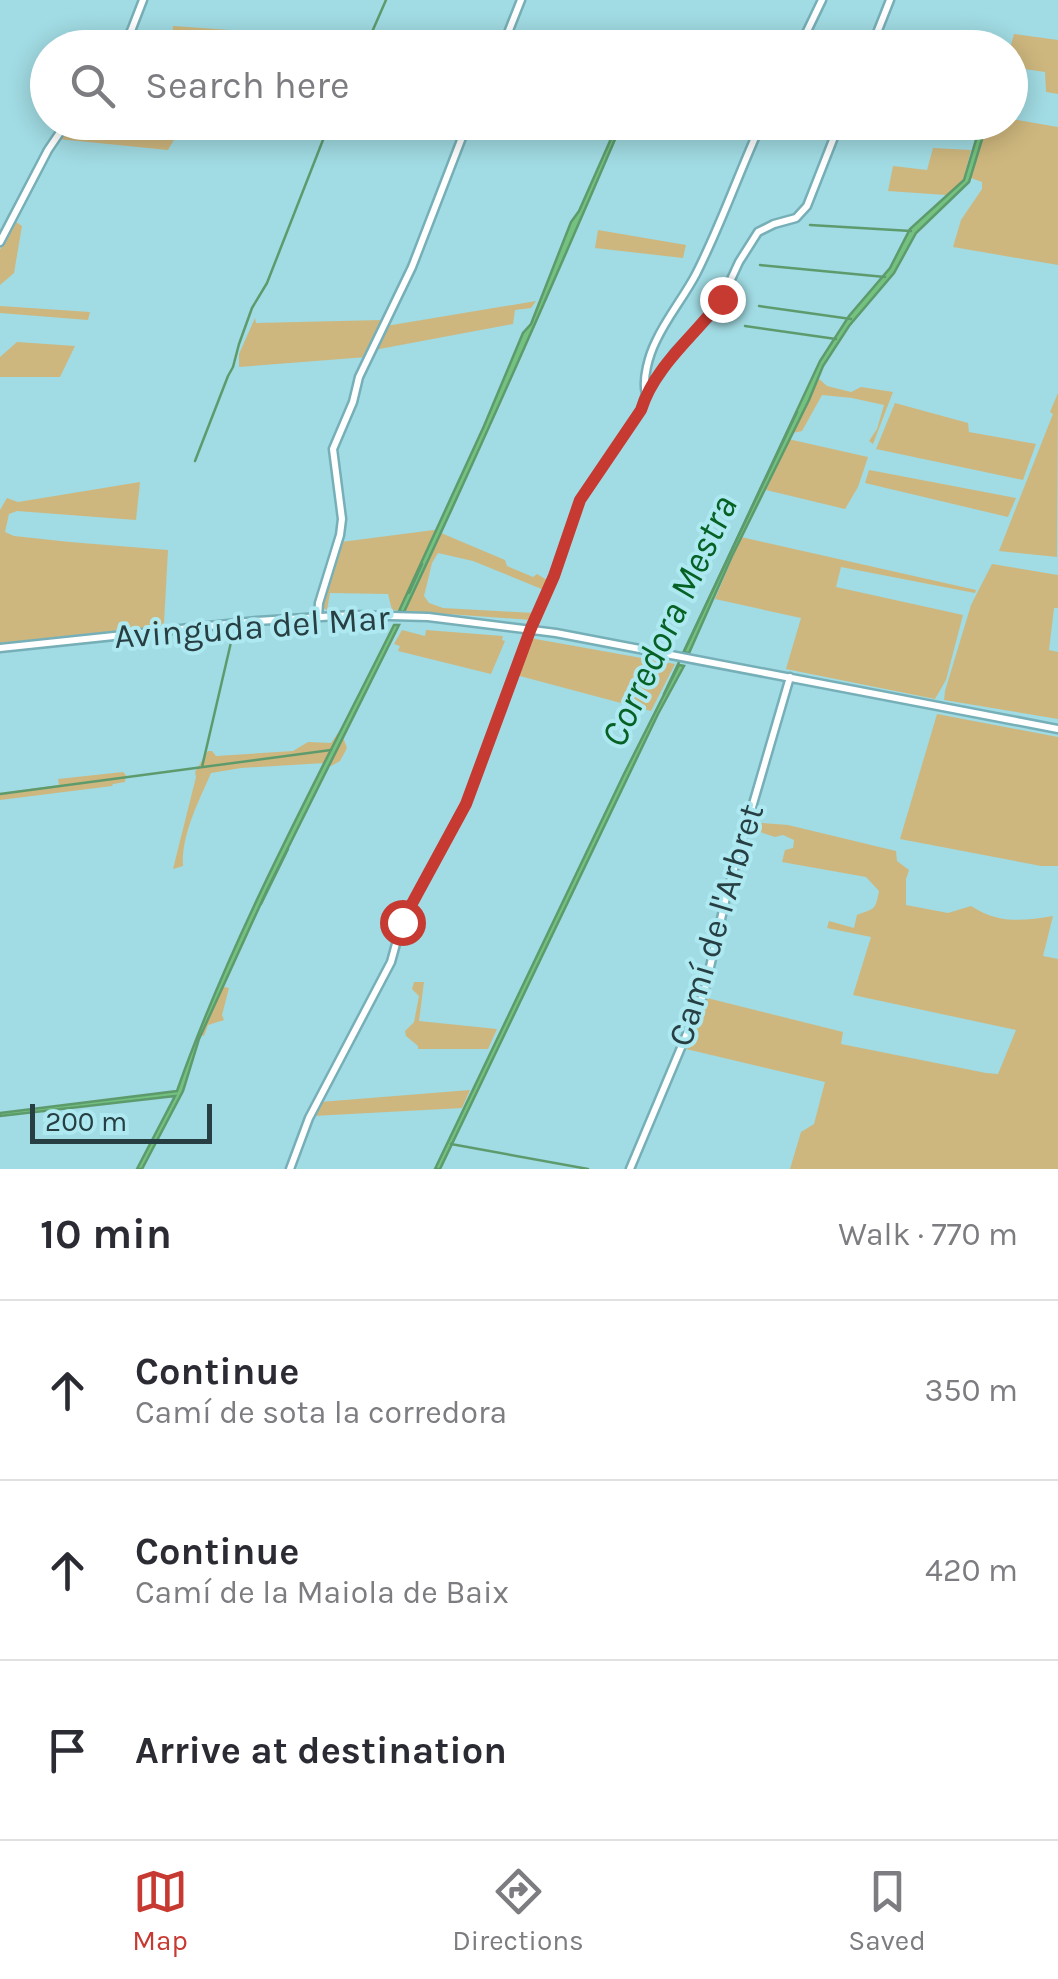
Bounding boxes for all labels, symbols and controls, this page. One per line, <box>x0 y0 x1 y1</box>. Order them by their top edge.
search box <box>30 30 1028 140</box>
icon: search <box>65 58 120 113</box>
text: Search here <box>145 63 349 108</box>
route end <box>700 277 746 323</box>
water label: Corredora Mestra <box>591 488 747 754</box>
street label: Avinguda del Mar <box>113 597 392 657</box>
street label: Camí de l'Arbret <box>660 799 772 1051</box>
route start <box>380 900 426 946</box>
scale bar <box>30 1099 212 1144</box>
text: 200 m <box>45 1105 127 1138</box>
text: 10 min <box>40 1209 172 1259</box>
text: Walk · 770 m <box>838 1216 1018 1253</box>
text: Continue <box>135 1349 299 1394</box>
icon: ahead <box>40 1363 95 1418</box>
text: 350 m <box>925 1372 1018 1409</box>
text: Camí de sota la corredora <box>135 1394 507 1431</box>
text: Continue <box>135 1529 299 1574</box>
icon: ahead <box>40 1543 95 1598</box>
text: 420 m <box>925 1552 1018 1589</box>
text: Camí de la Maiola de Baix <box>135 1574 509 1611</box>
icon: arrive <box>40 1723 95 1778</box>
text: Arrive at destination <box>135 1728 507 1773</box>
tab: Map <box>132 1864 188 1957</box>
tab: Directions <box>452 1864 584 1957</box>
tab: Saved <box>848 1864 926 1957</box>

